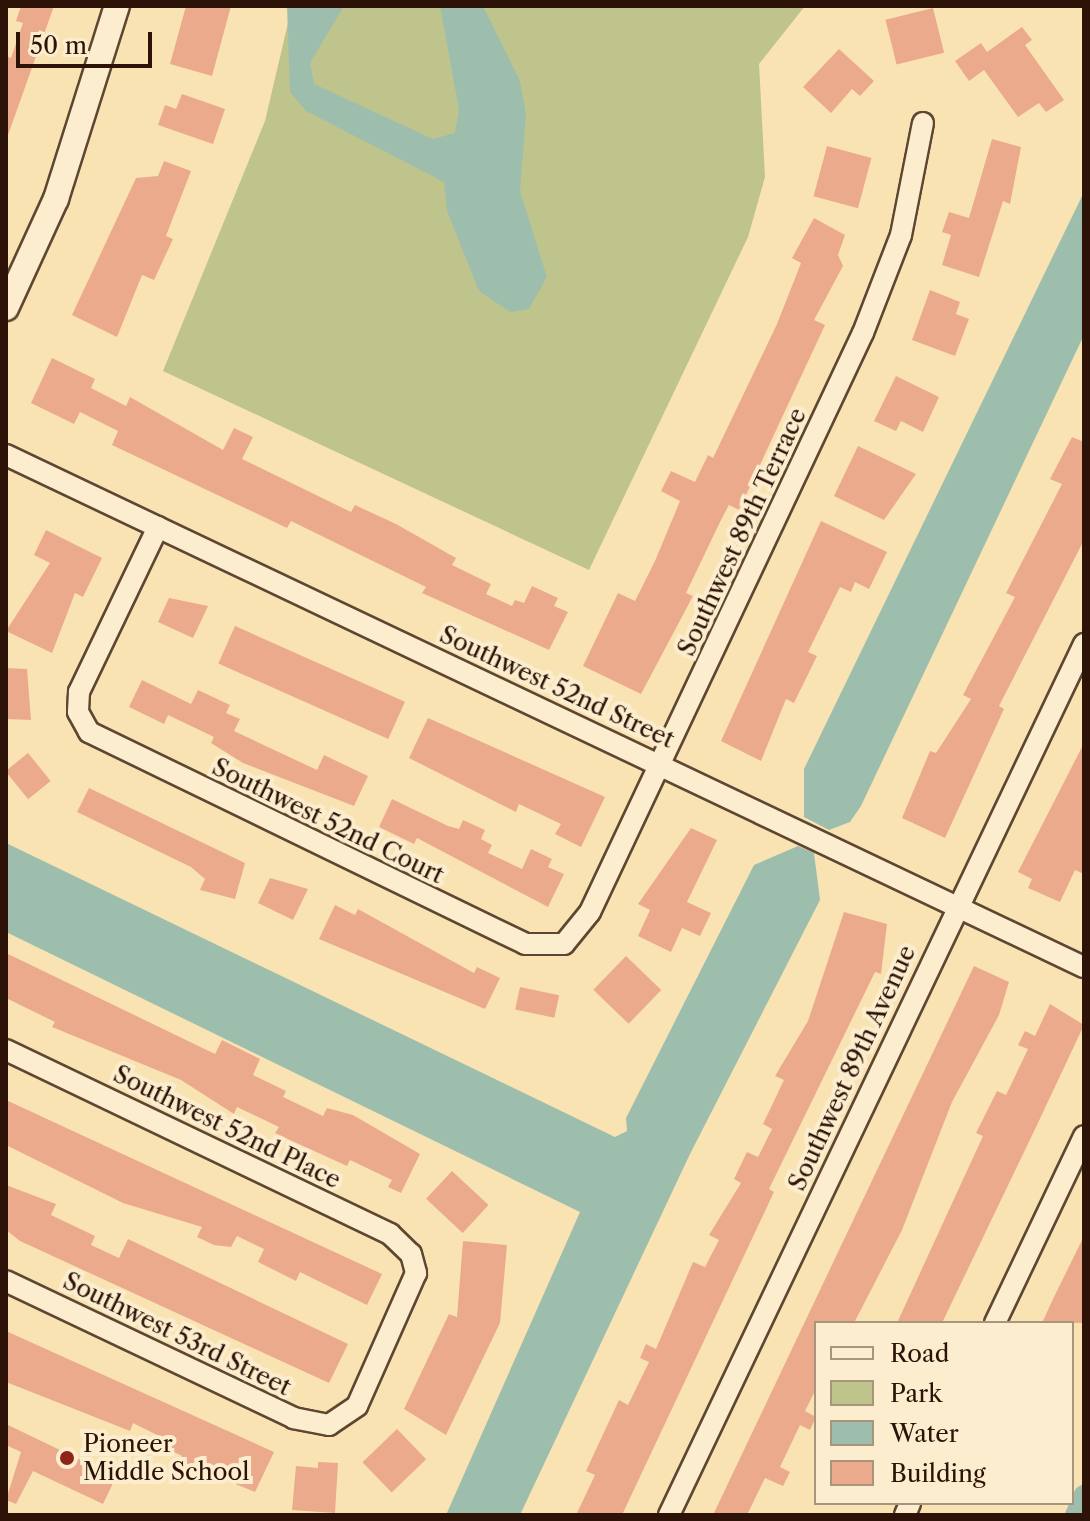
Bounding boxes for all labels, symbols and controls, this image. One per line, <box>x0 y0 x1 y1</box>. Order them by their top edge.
scale bar <box>20 16 156 66</box>
text: 50 m <box>30 31 87 60</box>
street label: Southwest 89th Terrace <box>672 403 812 661</box>
street label: Southwest 52nd Street <box>435 620 679 754</box>
street label: Southwest 52nd Court <box>208 752 448 890</box>
street label: Southwest 89th Avenue <box>782 940 922 1196</box>
street label: Southwest 52nd Place <box>109 1059 345 1195</box>
street label: Southwest 53rd Street <box>58 1266 296 1402</box>
legend <box>814 1321 1074 1505</box>
text: Road <box>890 1339 949 1368</box>
text: Park <box>890 1379 942 1408</box>
text: Water <box>890 1419 959 1448</box>
place label: Pioneer Middle School <box>83 1430 249 1486</box>
marker: Pioneer Middle School <box>58 1449 76 1467</box>
text: Building <box>890 1459 986 1488</box>

